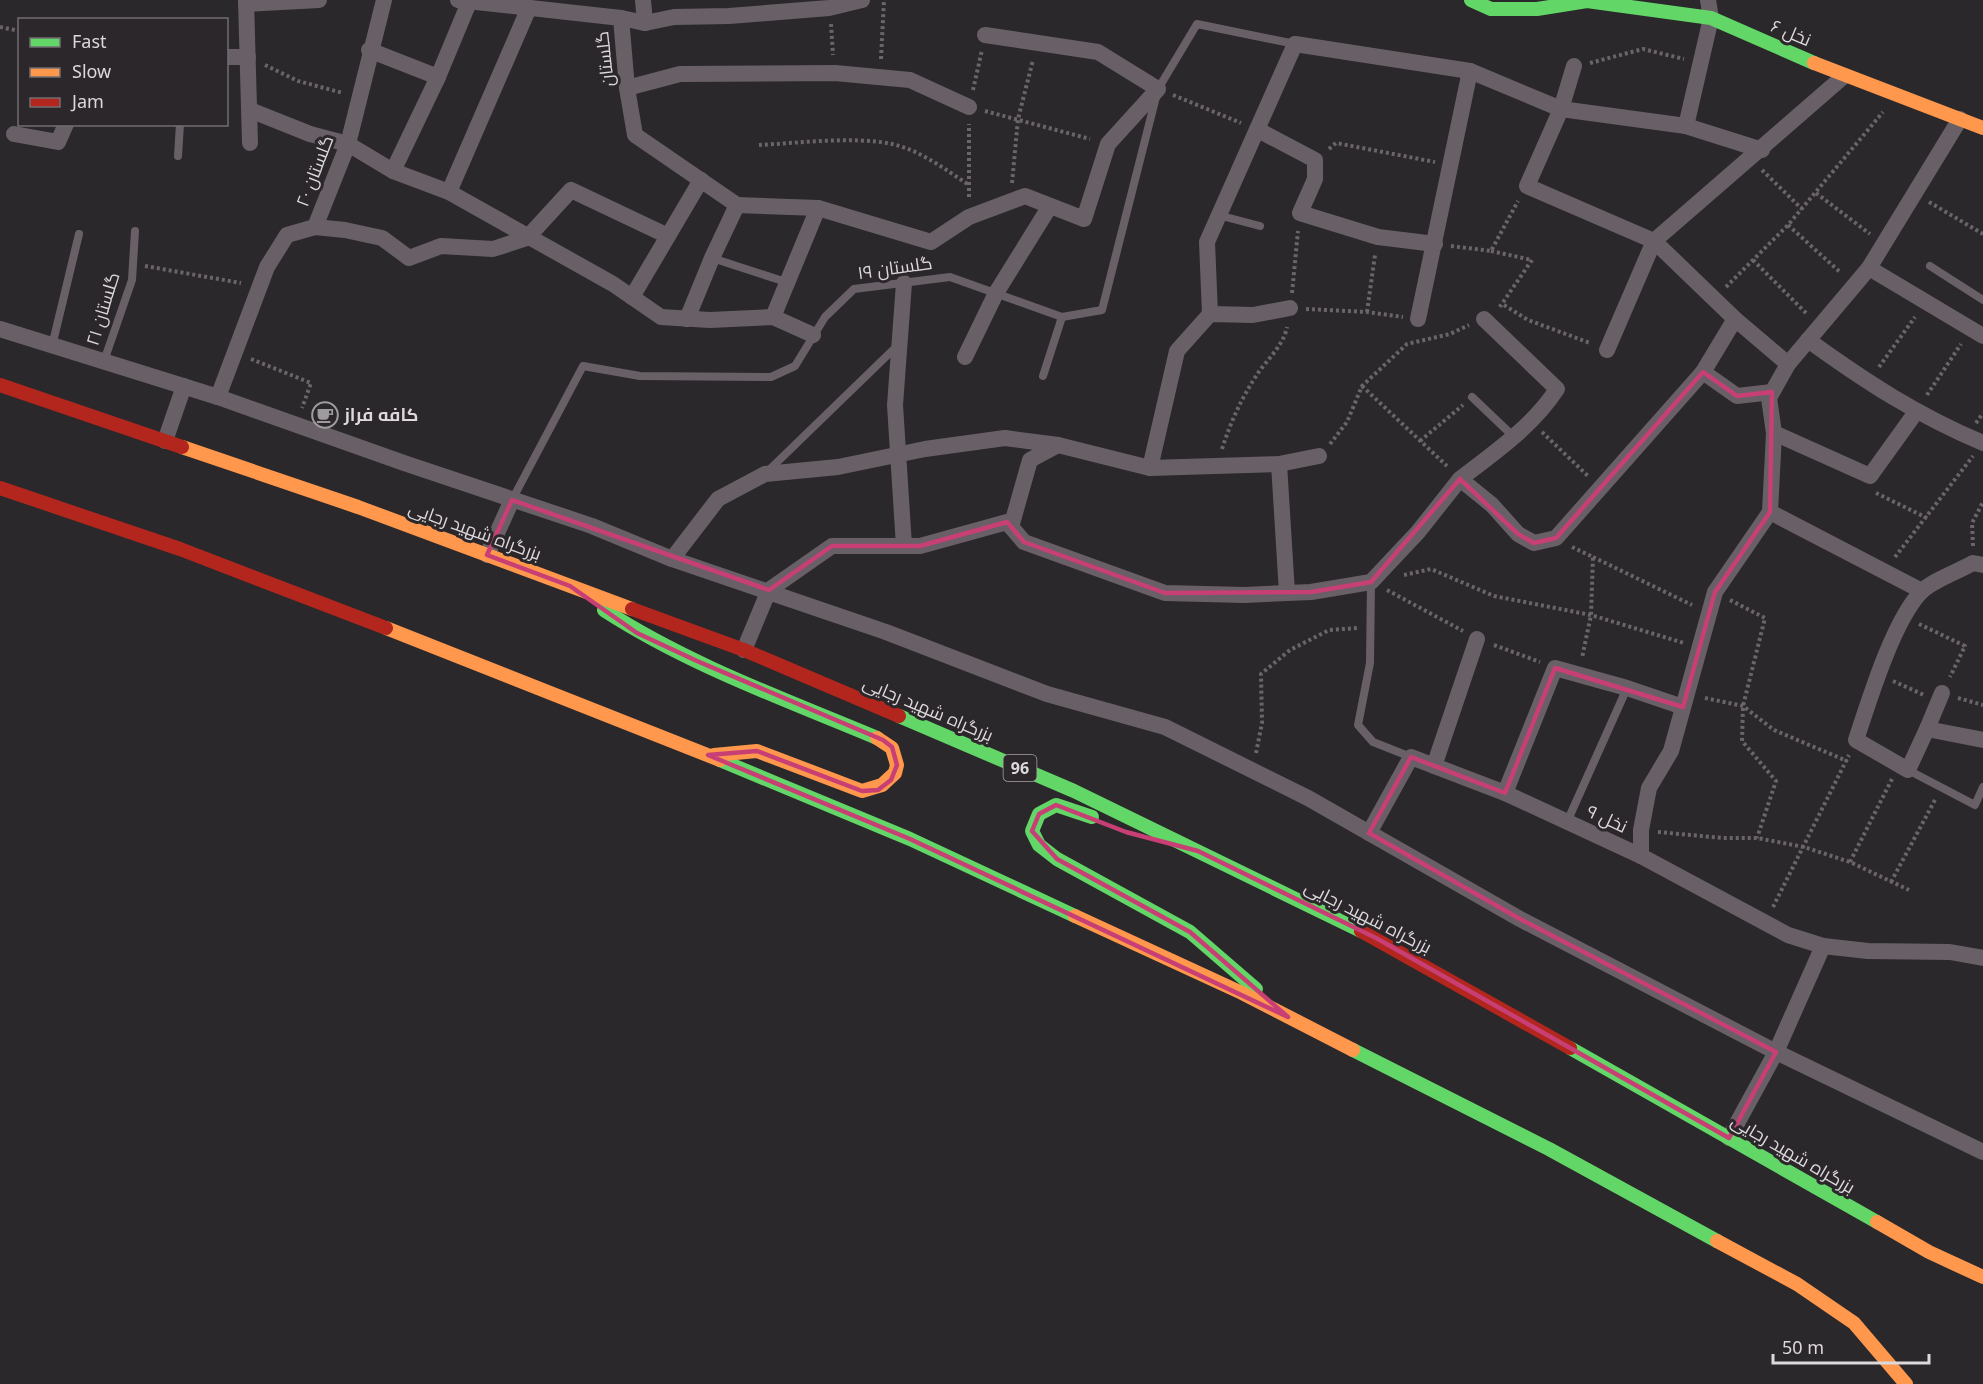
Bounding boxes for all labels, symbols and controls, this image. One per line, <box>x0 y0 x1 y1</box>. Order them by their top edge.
street label: نخل ۶ <box>1768 13 1815 51</box>
legend <box>18 18 228 126</box>
text: Fast <box>72 29 107 53</box>
street label: گلستان <box>589 30 619 88</box>
text: Slow <box>72 59 111 83</box>
text: Jam <box>70 89 104 113</box>
street label: گلستان ۲۰ <box>290 132 339 210</box>
street label: گلستان ۱۹ <box>856 250 934 284</box>
street label: گلستان ۲۱ <box>80 269 125 348</box>
cafe icon: کافه فراز <box>310 400 340 430</box>
place label: کافه فراز <box>343 402 418 426</box>
street label: بزرگراه شهید رجایی <box>406 495 545 565</box>
street label: بزرگراه شهید رجایی <box>859 670 997 746</box>
road number: 96 <box>1004 755 1036 781</box>
street label: نخل ۹ <box>1583 798 1632 838</box>
street label: بزرگراه شهید رجایی <box>1301 874 1436 959</box>
street label: بزرگراه شهید رجایی <box>1727 1108 1860 1198</box>
scale bar <box>1773 1327 1929 1365</box>
text: 50 m <box>1782 1335 1824 1359</box>

